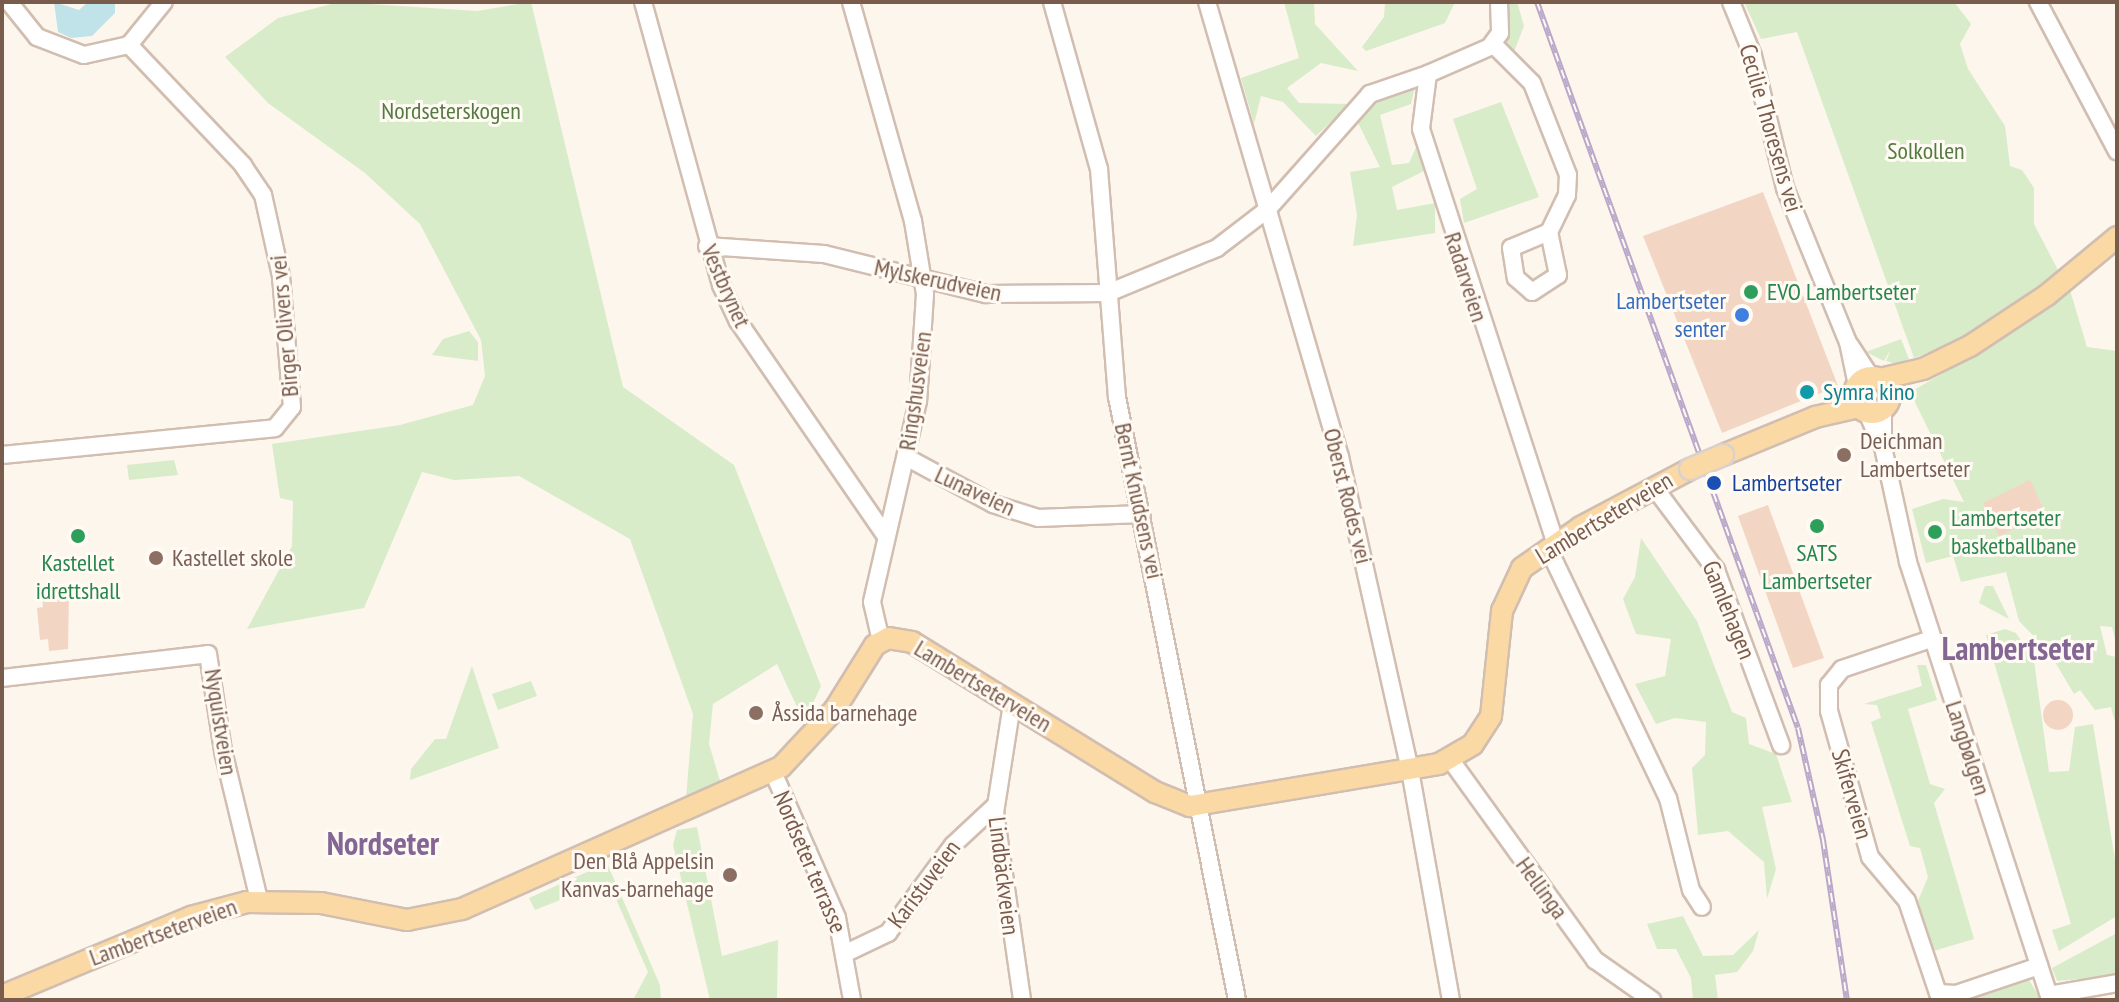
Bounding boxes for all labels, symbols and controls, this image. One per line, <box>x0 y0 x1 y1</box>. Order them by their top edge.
street label: Cecilie Thoresens vei <box>1733 40 1809 216</box>
park label: Nordseterskogen <box>381 97 521 125</box>
park label: Solkollen <box>1887 137 1965 165</box>
street label: Radarveien <box>1438 229 1494 325</box>
street label: Vestbrynet <box>695 240 757 332</box>
street label: Mylskerudveien <box>872 252 1004 308</box>
street label: Birger Olivers vei <box>263 254 305 398</box>
place label: EVO Lambertseter <box>1767 278 1916 306</box>
marker: EVO Lambertseter <box>1742 283 1760 301</box>
place label: Lambertseter senter <box>1616 287 1726 343</box>
marker: Lambertseter senter <box>1733 306 1751 324</box>
street label: Ringshusveien <box>892 330 938 452</box>
place label: Symra kino <box>1823 378 1915 406</box>
marker: Symra kino <box>1798 383 1816 401</box>
street label: Bernt Knudsens vei <box>1108 420 1170 582</box>
street label: Oberst Rodes vei <box>1317 425 1379 567</box>
place label: Deichman Lambertseter <box>1860 427 1970 483</box>
marker: Deichman Lambertseter <box>1835 446 1853 464</box>
street label: Lunaveien <box>930 460 1020 522</box>
street label: Lambertseterveien <box>1530 466 1678 570</box>
place label: Lambertseter <box>1732 469 1842 497</box>
marker: Lambertseter <box>1703 472 1725 494</box>
place label: Lambertseter basketballbane <box>1951 504 2076 560</box>
marker: SATS Lambertseter <box>1808 517 1826 535</box>
marker: Lambertseter basketballbane <box>1926 523 1944 541</box>
marker: Kastellet idrettshall <box>69 527 87 545</box>
place label: SATS Lambertseter <box>1762 539 1872 595</box>
place label: Kastellet skole <box>172 544 293 572</box>
place label: Kastellet idrettshall <box>36 549 120 605</box>
marker: Kastellet skole <box>147 549 165 567</box>
street label: Gamlehagen <box>1696 557 1762 663</box>
district label: Lambertseter <box>1942 629 2094 667</box>
street label: Lambertseterveien <box>909 634 1057 738</box>
street label: Nyquistveien <box>198 667 244 777</box>
street label: Langbølgen <box>1939 697 1997 799</box>
place label: Åssida barnehage <box>772 699 917 727</box>
marker: Åssida barnehage <box>747 704 765 722</box>
street label: Skiferveien <box>1825 746 1879 842</box>
street label: Nordseter terrasse <box>767 787 853 937</box>
street label: Lindbäckveien <box>982 815 1026 937</box>
district label: Nordseter <box>327 824 439 862</box>
street label: Karistuveien <box>882 834 966 934</box>
place label: Den Blå Appelsin Kanvas-barnehage <box>561 847 714 903</box>
street label: Hellinga <box>1510 851 1574 925</box>
marker: Den Blå Appelsin Kanvas-barnehage <box>721 866 739 884</box>
street label: Lambertseterveien <box>85 892 241 972</box>

